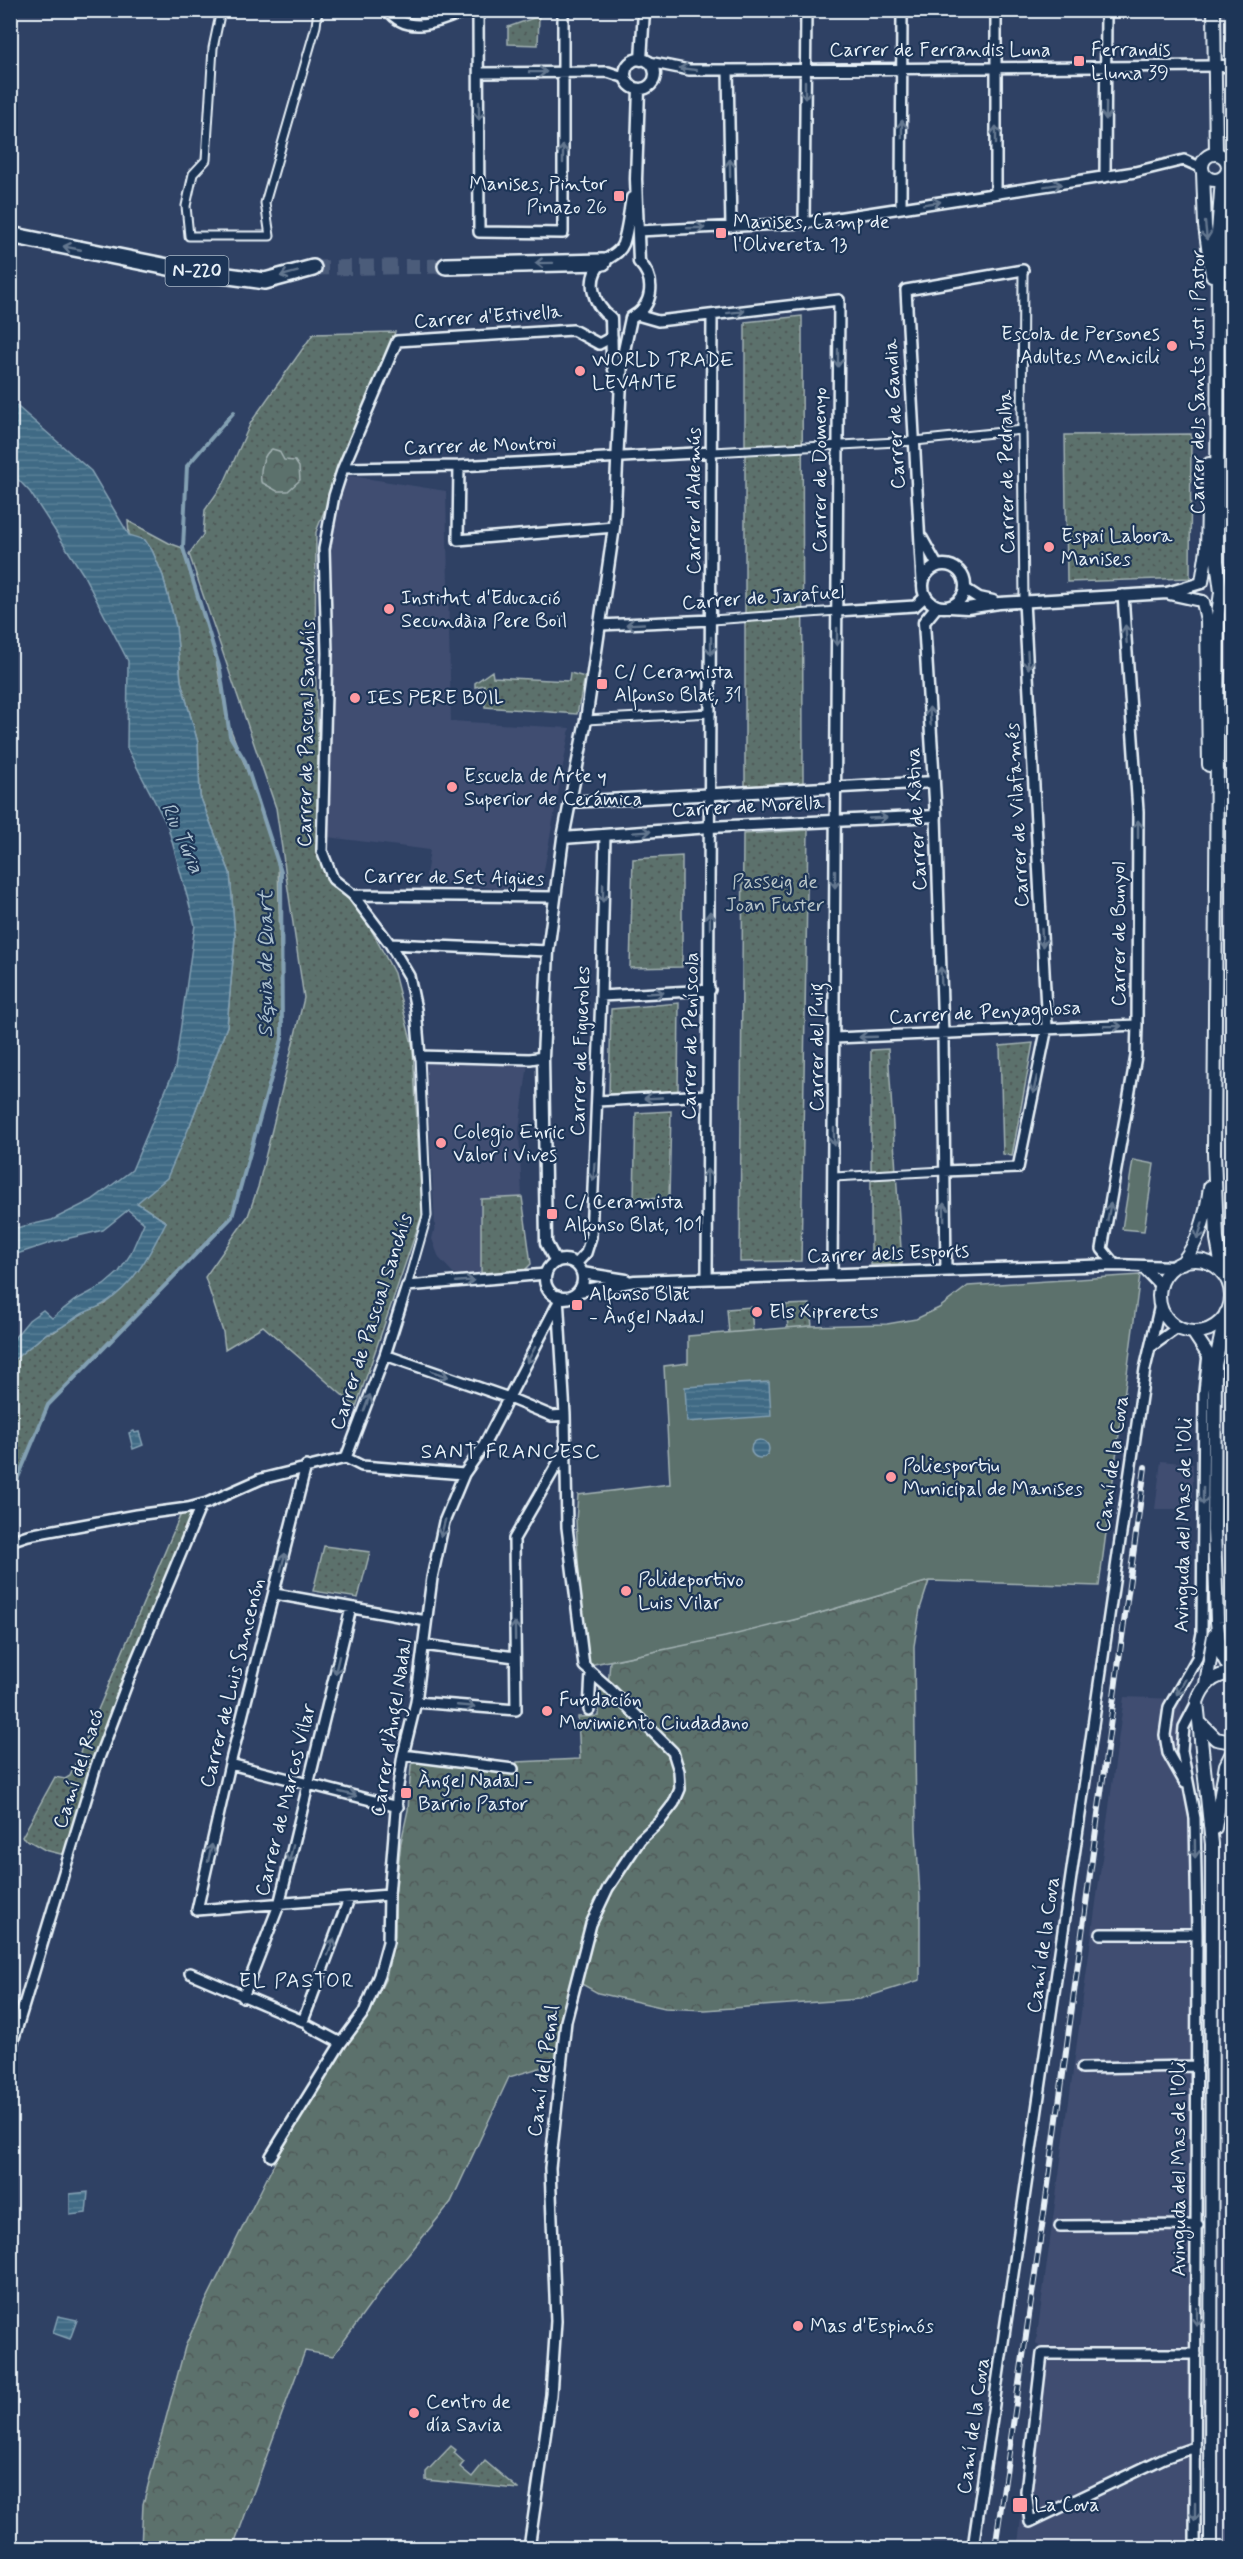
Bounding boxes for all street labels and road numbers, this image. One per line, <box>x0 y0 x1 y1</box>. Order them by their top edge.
street label: Carrer de Ferrandis Luna <box>829 37 1051 64</box>
street label: Carrer dels Sants Just i Pastor <box>1185 250 1212 514</box>
road number: N-220 <box>166 256 228 286</box>
street label: Carrer d'Estivella <box>413 298 564 336</box>
street label: Carrer de Gandia <box>878 337 912 490</box>
street label: Carrer de Domenyo <box>807 387 834 553</box>
street label: Carrer de Pedralba <box>992 389 1022 554</box>
street label: Carrer d'Ademús <box>681 427 708 575</box>
street label: Carrer de Montroi <box>403 430 557 462</box>
street label: Carrer de Jarafuel <box>681 579 845 617</box>
street label: Carrer de Pascual Sanchís <box>292 620 322 847</box>
street label: Carrer de Vilafamés <box>1000 722 1036 908</box>
street label: Carrer de Xàtiva <box>900 747 934 891</box>
street label: Carrer de Morella <box>671 789 826 824</box>
street label: Carrer de Bunyol <box>1106 862 1133 1006</box>
street label: Carrer de Set Aigües <box>363 863 545 893</box>
street label: Carrer de Peníscola <box>676 952 706 1120</box>
street label: Carrer de Figueroles <box>565 965 597 1137</box>
street label: Carrer del Puig <box>804 982 833 1112</box>
street label: Carrer de Penyagolosa <box>888 994 1082 1033</box>
street label: Carrer de Pascual Sanchís <box>324 1210 420 1434</box>
street label: Carrer dels Esports <box>806 1238 970 1270</box>
street label: Camí de la Cova <box>1090 1394 1136 1534</box>
street label: Avinguda del Mas de l'Oli <box>1169 1417 1200 1633</box>
street label: Carrer de Luis Sancenón <box>194 1575 272 1791</box>
street label: Carrer d'Àngel Nadal <box>365 1637 421 1819</box>
street label: Carrer de Marcos Vilar <box>249 1700 323 1899</box>
street label: Camí del Racó <box>47 1706 111 1832</box>
street label: Camí de la Cova <box>1021 1875 1067 2015</box>
street label: Camí del Penal <box>521 2003 567 2139</box>
street label: Avinguda del Mas de l'Oli <box>1166 2062 1194 2276</box>
street label: Camí de la Cova <box>951 2356 997 2496</box>

